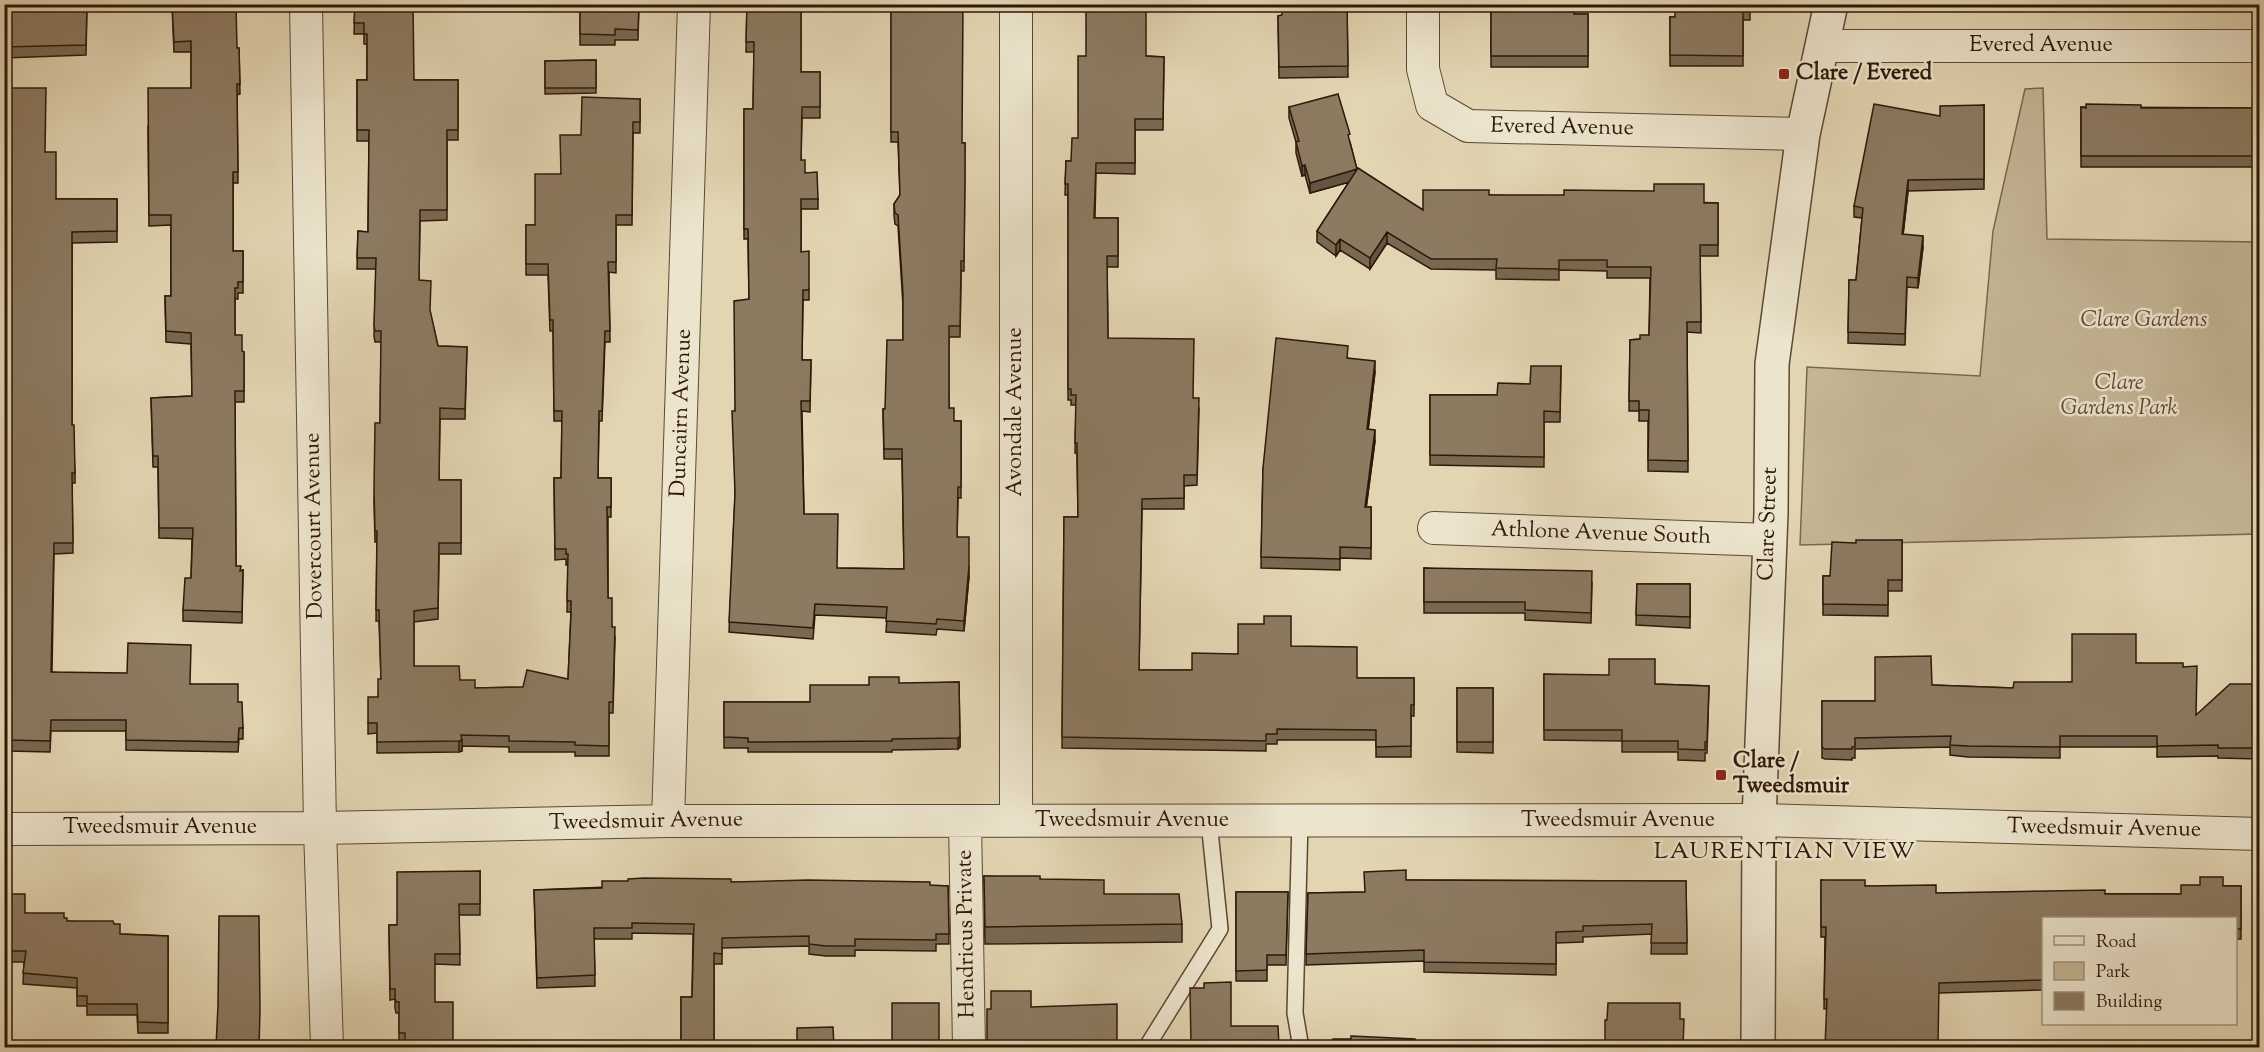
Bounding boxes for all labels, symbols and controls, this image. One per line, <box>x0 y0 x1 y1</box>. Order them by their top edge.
street label: Evered Avenue <box>1969 30 2113 62</box>
place label: Clare / Evered <box>1796 58 1933 90</box>
marker: Clare / Evered <box>1777 67 1791 81</box>
street label: Evered Avenue <box>1490 111 1634 145</box>
park label: Clare Gardens <box>2081 305 2207 337</box>
street label: Avondale Avenue <box>1000 327 1032 497</box>
street label: Duncairn Avenue <box>663 328 701 498</box>
park label: Clare Gardens Park <box>2061 368 2178 425</box>
street label: Dovercourt Avenue <box>297 432 333 620</box>
street label: Clare Street <box>1751 466 1787 581</box>
street label: Athlone Avenue South <box>1490 514 1712 554</box>
place label: Clare / Tweedsmuir <box>1733 746 1850 803</box>
marker: Clare / Tweedsmuir <box>1714 768 1728 782</box>
street label: Tweedsmuir Avenue <box>549 804 743 840</box>
street label: Tweedsmuir Avenue <box>1035 805 1229 837</box>
street label: Tweedsmuir Avenue <box>1521 805 1715 837</box>
street label: Tweedsmuir Avenue <box>2007 811 2201 847</box>
street label: Tweedsmuir Avenue <box>63 812 257 844</box>
district label: LAURENTIAN VIEW <box>1654 835 1916 869</box>
street label: Hendricus Private <box>950 849 984 1019</box>
legend <box>2042 917 2237 1025</box>
text: Road <box>2096 930 2136 956</box>
text: Park <box>2096 960 2131 986</box>
text: Building <box>2096 990 2162 1016</box>

